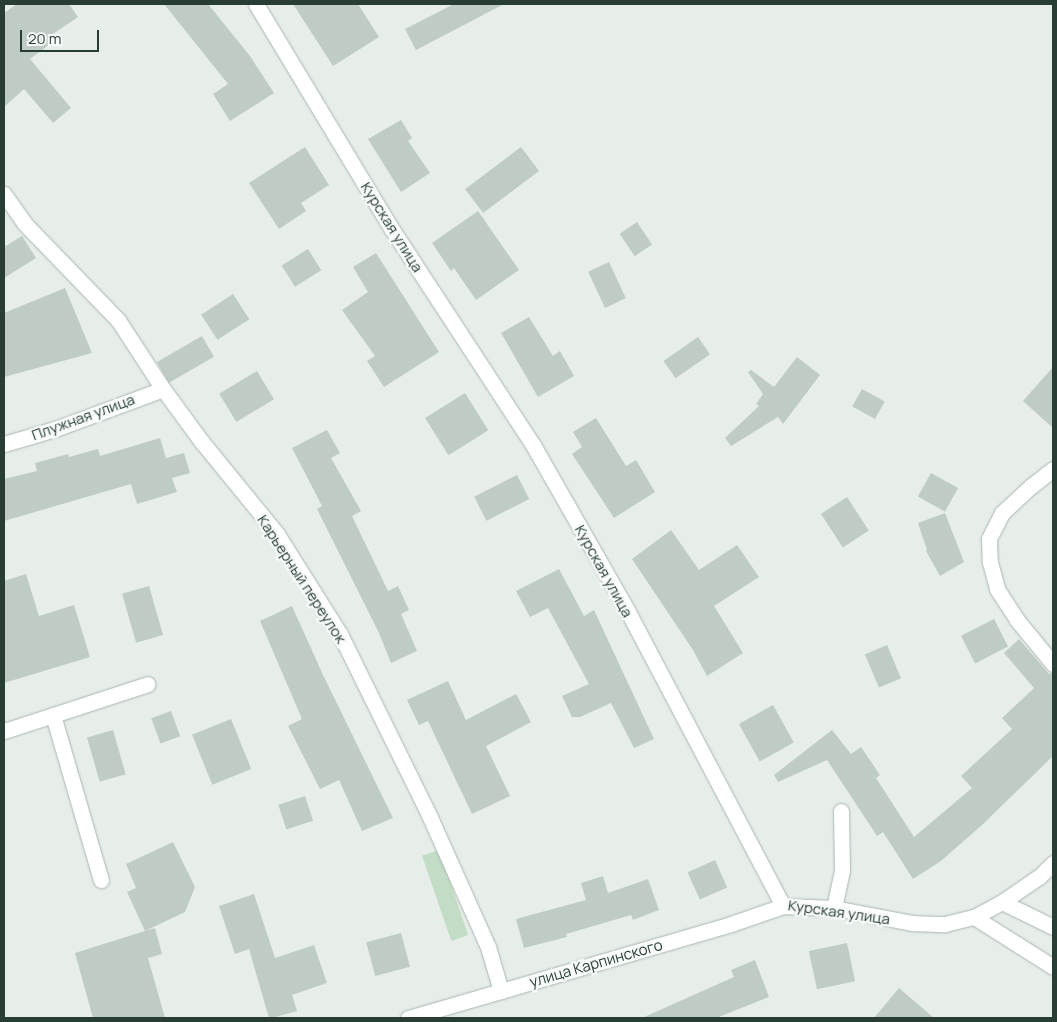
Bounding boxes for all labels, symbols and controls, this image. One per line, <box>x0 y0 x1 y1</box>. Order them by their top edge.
scale bar <box>22 20 101 52</box>
text: 20 m <box>28 28 61 49</box>
street label: Курская улица <box>357 179 427 275</box>
street label: Плужная улица <box>29 390 137 444</box>
street label: Карьерный переулок <box>254 511 350 647</box>
street label: Курская улица <box>571 522 637 620</box>
street label: Курская улица <box>787 896 891 928</box>
street label: улица Карпинского <box>527 935 665 991</box>

